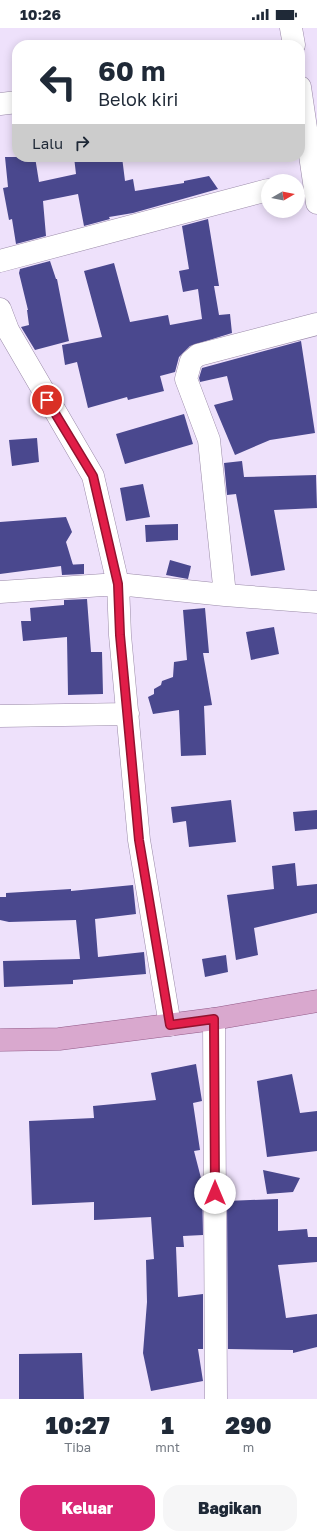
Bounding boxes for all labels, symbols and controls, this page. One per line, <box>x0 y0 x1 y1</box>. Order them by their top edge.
text: 10:26 <box>20 5 61 23</box>
text: 60 m <box>98 54 165 87</box>
icon: left <box>32 56 84 108</box>
text: Belok kiri <box>98 88 178 110</box>
icon: right <box>71 132 93 154</box>
text: Lalu <box>32 134 63 152</box>
north arrow <box>261 174 305 218</box>
map controls <box>261 174 305 218</box>
pin <box>30 383 64 417</box>
icon: arrive <box>36 389 58 411</box>
position arrow <box>194 1172 236 1214</box>
text: 10:27 <box>45 1410 110 1439</box>
text: 1 <box>161 1410 174 1439</box>
text: 290 <box>225 1410 272 1439</box>
text: Tiba <box>64 1439 91 1455</box>
text: mnt <box>155 1439 180 1455</box>
text: m <box>243 1439 254 1455</box>
button: Keluar <box>20 1485 155 1531</box>
button: Bagikan <box>163 1485 297 1531</box>

